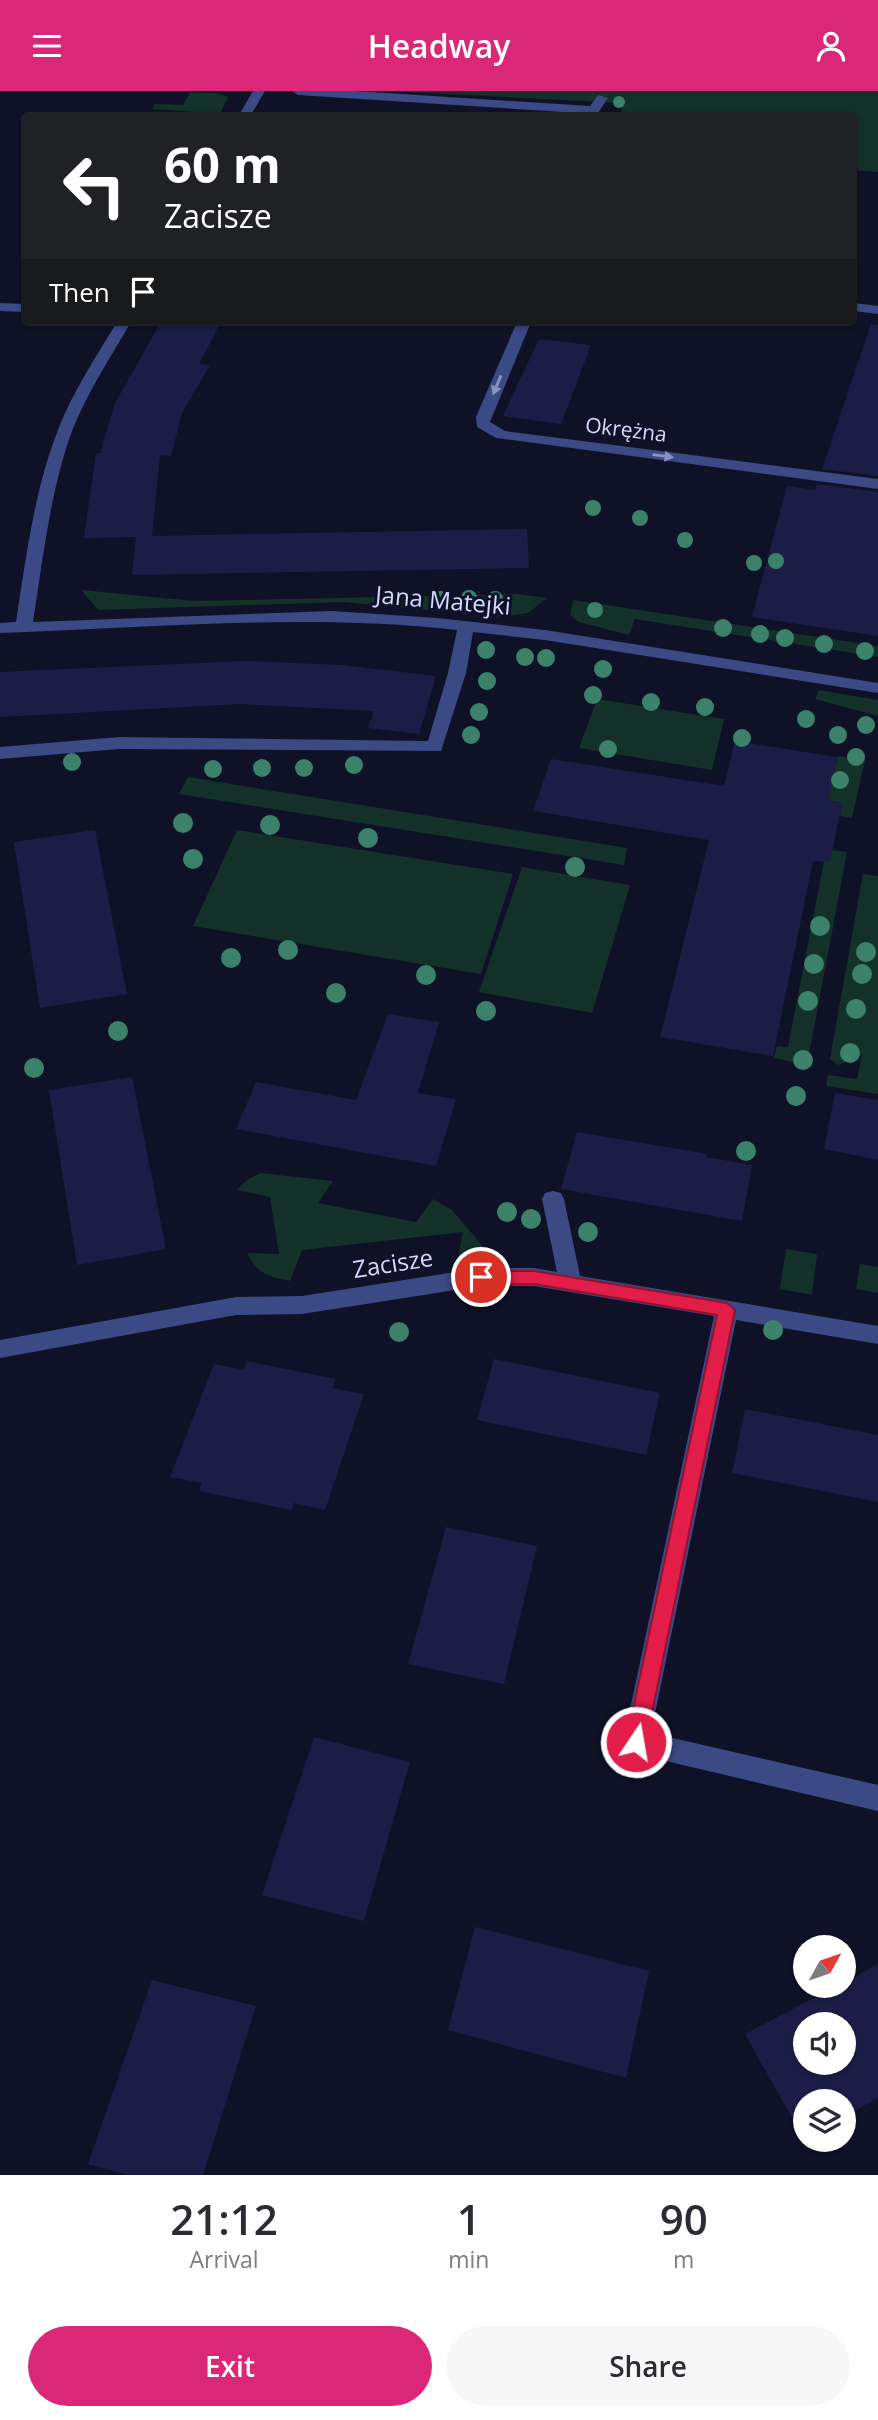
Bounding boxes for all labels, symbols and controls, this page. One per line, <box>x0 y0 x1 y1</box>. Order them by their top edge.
text: Headway <box>368 24 510 67</box>
icon: menu <box>28 27 66 65</box>
icon: person <box>812 27 850 65</box>
text: 60 m <box>164 131 281 197</box>
icon: left <box>49 140 140 231</box>
text: Zacisze <box>164 194 272 237</box>
icon: arrive <box>124 273 162 311</box>
text: Then <box>49 274 110 310</box>
one-way arrow <box>491 374 502 395</box>
street label: Okrężna <box>584 410 669 448</box>
one-way arrow <box>652 451 674 462</box>
street label: Jana Matejki <box>372 577 512 622</box>
street label: Zacisze <box>350 1240 435 1285</box>
pin <box>451 1247 511 1307</box>
icon: arrive <box>462 1258 500 1296</box>
position arrow <box>599 1705 673 1779</box>
north arrow <box>793 1935 856 1999</box>
map controls <box>793 1935 856 2152</box>
button: sound <box>793 2012 856 2075</box>
button: layers <box>793 2089 856 2152</box>
text: 21:12 <box>170 2190 278 2247</box>
text: 1 <box>457 2190 481 2247</box>
text: 90 <box>660 2190 708 2247</box>
text: Arrival <box>189 2243 259 2275</box>
text: min <box>448 2243 489 2275</box>
text: m <box>673 2243 694 2275</box>
button: Exit <box>28 2326 432 2406</box>
button: Share <box>446 2326 850 2406</box>

